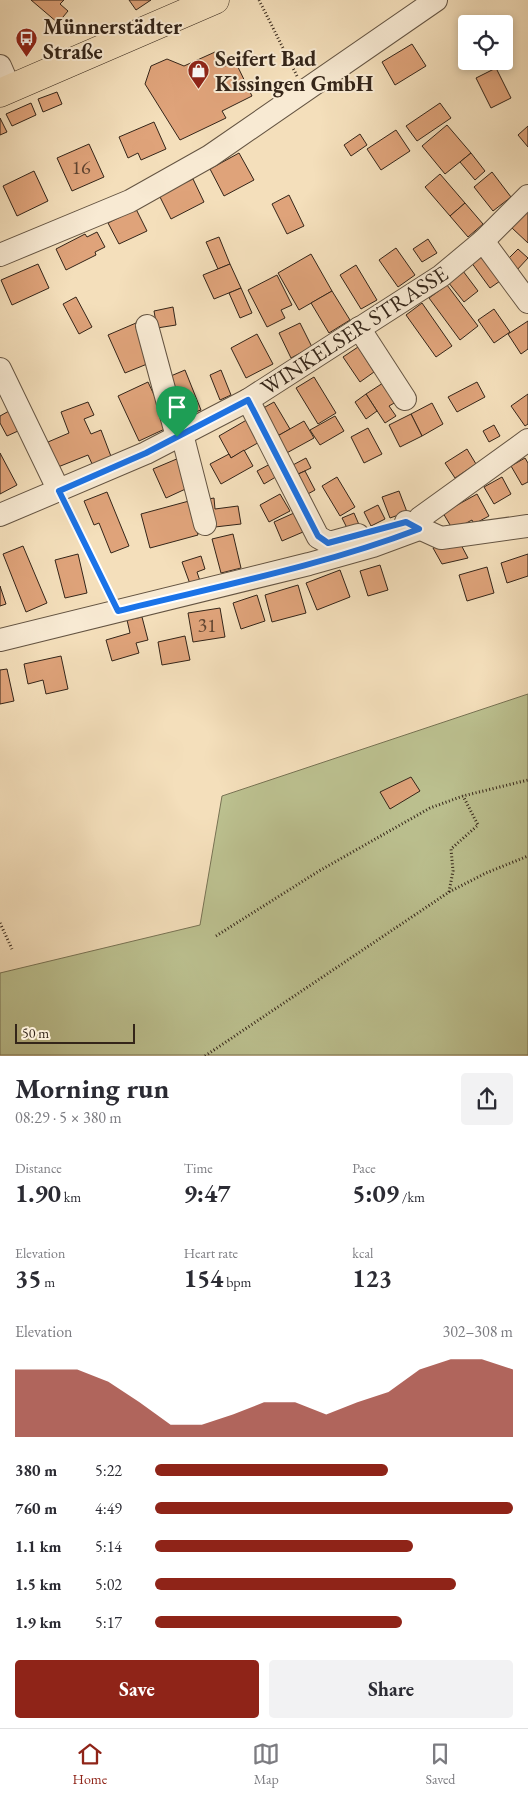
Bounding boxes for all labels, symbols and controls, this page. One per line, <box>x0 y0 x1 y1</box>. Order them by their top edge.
place label: Münnerstädter Straße <box>43 12 183 66</box>
map controls <box>458 15 513 70</box>
button: locate <box>458 15 513 70</box>
bus stop icon: Münnerstädter Straße <box>15 27 39 58</box>
place label: Seifert Bad Kissingen GmbH <box>215 44 374 98</box>
shop icon: Seifert Bad Kissingen GmbH <box>187 59 211 90</box>
house number: 16 <box>71 154 91 180</box>
street label: WINKELSER STRASSE <box>255 259 453 402</box>
pin <box>156 386 198 437</box>
icon: arrive <box>163 393 191 421</box>
house number: 31 <box>197 612 217 638</box>
scale bar <box>15 1021 135 1044</box>
text: 50 m <box>22 1024 49 1042</box>
text: Morning run <box>15 1070 169 1106</box>
button: share <box>461 1073 513 1125</box>
text: 08:29 · 5 × 380 m <box>15 1107 122 1128</box>
text: Distance <box>15 1159 62 1177</box>
text: Time <box>184 1159 213 1177</box>
text: Pace <box>352 1159 376 1177</box>
text: 1.90 <box>15 1177 61 1209</box>
text: 9:47 <box>184 1177 230 1209</box>
text: 5:09 <box>352 1177 399 1209</box>
text: km <box>61 1188 81 1206</box>
text: /km <box>399 1188 425 1206</box>
text: Elevation <box>15 1244 65 1262</box>
text: Heart rate <box>184 1244 238 1262</box>
text: kcal <box>352 1244 373 1262</box>
text: 35 <box>15 1262 41 1294</box>
text: 154 <box>184 1262 223 1294</box>
text: 123 <box>352 1262 392 1294</box>
text: m <box>41 1273 55 1291</box>
text: bpm <box>223 1273 252 1291</box>
text: Elevation <box>15 1321 73 1342</box>
text: 302–308 m <box>442 1321 513 1342</box>
text: 380 m <box>15 1460 57 1481</box>
text: 5:22 <box>95 1460 122 1481</box>
text: 760 m <box>15 1498 57 1519</box>
text: 4:49 <box>95 1498 122 1519</box>
text: 1.1 km <box>15 1536 61 1557</box>
text: 5:14 <box>95 1536 122 1557</box>
text: 1.5 km <box>15 1574 61 1595</box>
text: 5:02 <box>95 1574 122 1595</box>
text: 1.9 km <box>15 1612 61 1633</box>
text: 5:17 <box>95 1612 122 1633</box>
button: Save <box>15 1660 259 1718</box>
button: Share <box>269 1660 513 1718</box>
tab: Home <box>73 1740 107 1788</box>
tab: Map <box>252 1740 280 1788</box>
tab: Saved <box>425 1740 455 1788</box>

